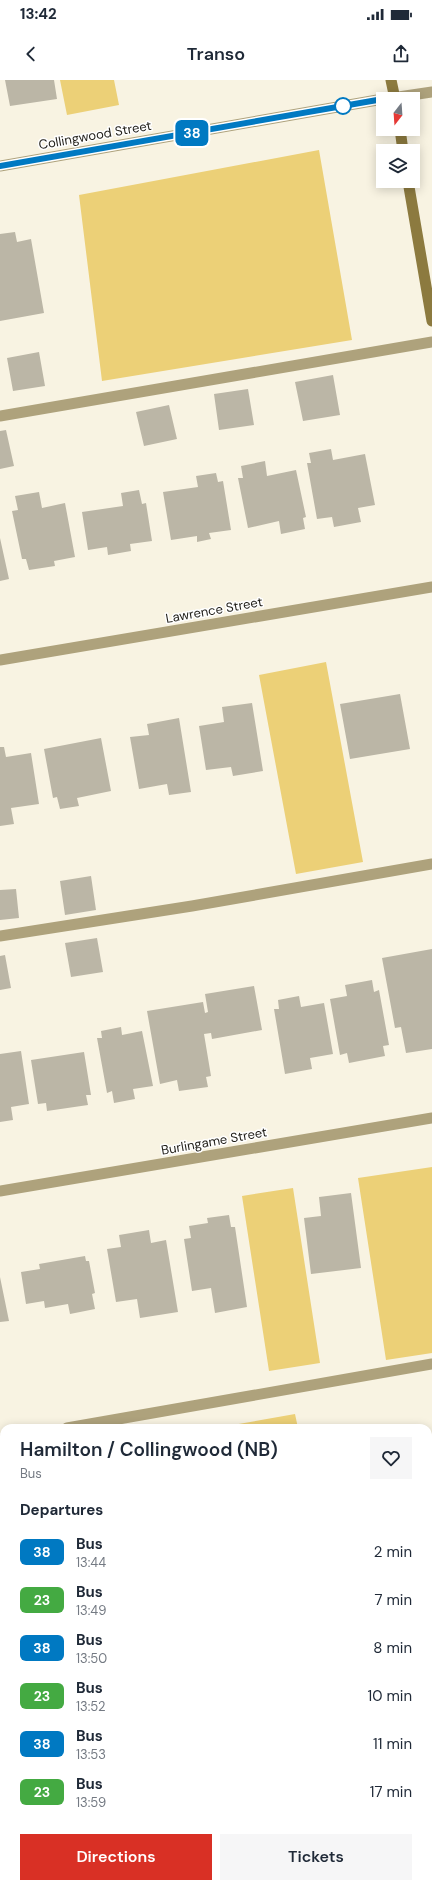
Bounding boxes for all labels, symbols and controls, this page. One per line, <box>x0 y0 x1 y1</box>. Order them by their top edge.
text: 13:42 <box>20 4 57 24</box>
text: Transo <box>187 42 245 66</box>
icon: back <box>20 43 42 65</box>
icon: share <box>390 43 412 65</box>
north arrow <box>376 92 420 136</box>
map controls <box>376 92 420 188</box>
unlabelled marker <box>334 97 352 115</box>
street label: Collingwood Street <box>37 117 153 153</box>
line badge: 38 <box>174 120 210 146</box>
text: 38 <box>183 124 201 142</box>
button: layers <box>376 144 420 188</box>
street label: Lawrence Street <box>164 593 264 627</box>
street label: Burlingame Street <box>160 1123 268 1159</box>
text: Hamilton / Collingwood (NB) <box>20 1437 278 1462</box>
button: heart <box>370 1437 412 1479</box>
text: Bus <box>20 1465 42 1482</box>
text: Departures <box>20 1500 103 1520</box>
text: Bus <box>76 1534 103 1554</box>
text: 2 min <box>374 1542 412 1562</box>
text: 38 <box>33 1543 51 1561</box>
text: 13:44 <box>76 1554 106 1571</box>
text: Bus <box>76 1582 103 1602</box>
text: 7 min <box>374 1590 412 1610</box>
text: 23 <box>34 1591 50 1609</box>
text: 13:49 <box>76 1602 106 1619</box>
text: Bus <box>76 1630 103 1650</box>
text: 8 min <box>373 1638 412 1658</box>
text: 38 <box>33 1639 51 1657</box>
text: 13:50 <box>76 1650 107 1667</box>
text: Bus <box>76 1678 103 1698</box>
text: 10 min <box>367 1686 412 1706</box>
text: 23 <box>34 1687 50 1705</box>
text: 13:52 <box>76 1698 106 1715</box>
text: Bus <box>76 1726 103 1746</box>
text: 11 min <box>373 1734 412 1754</box>
text: 38 <box>33 1735 51 1753</box>
text: 13:53 <box>76 1746 106 1763</box>
text: Bus <box>76 1774 103 1794</box>
text: 17 min <box>370 1782 412 1802</box>
text: 23 <box>34 1783 50 1801</box>
text: 13:59 <box>76 1794 106 1811</box>
button: Directions <box>20 1834 212 1880</box>
button: Tickets <box>220 1834 412 1880</box>

